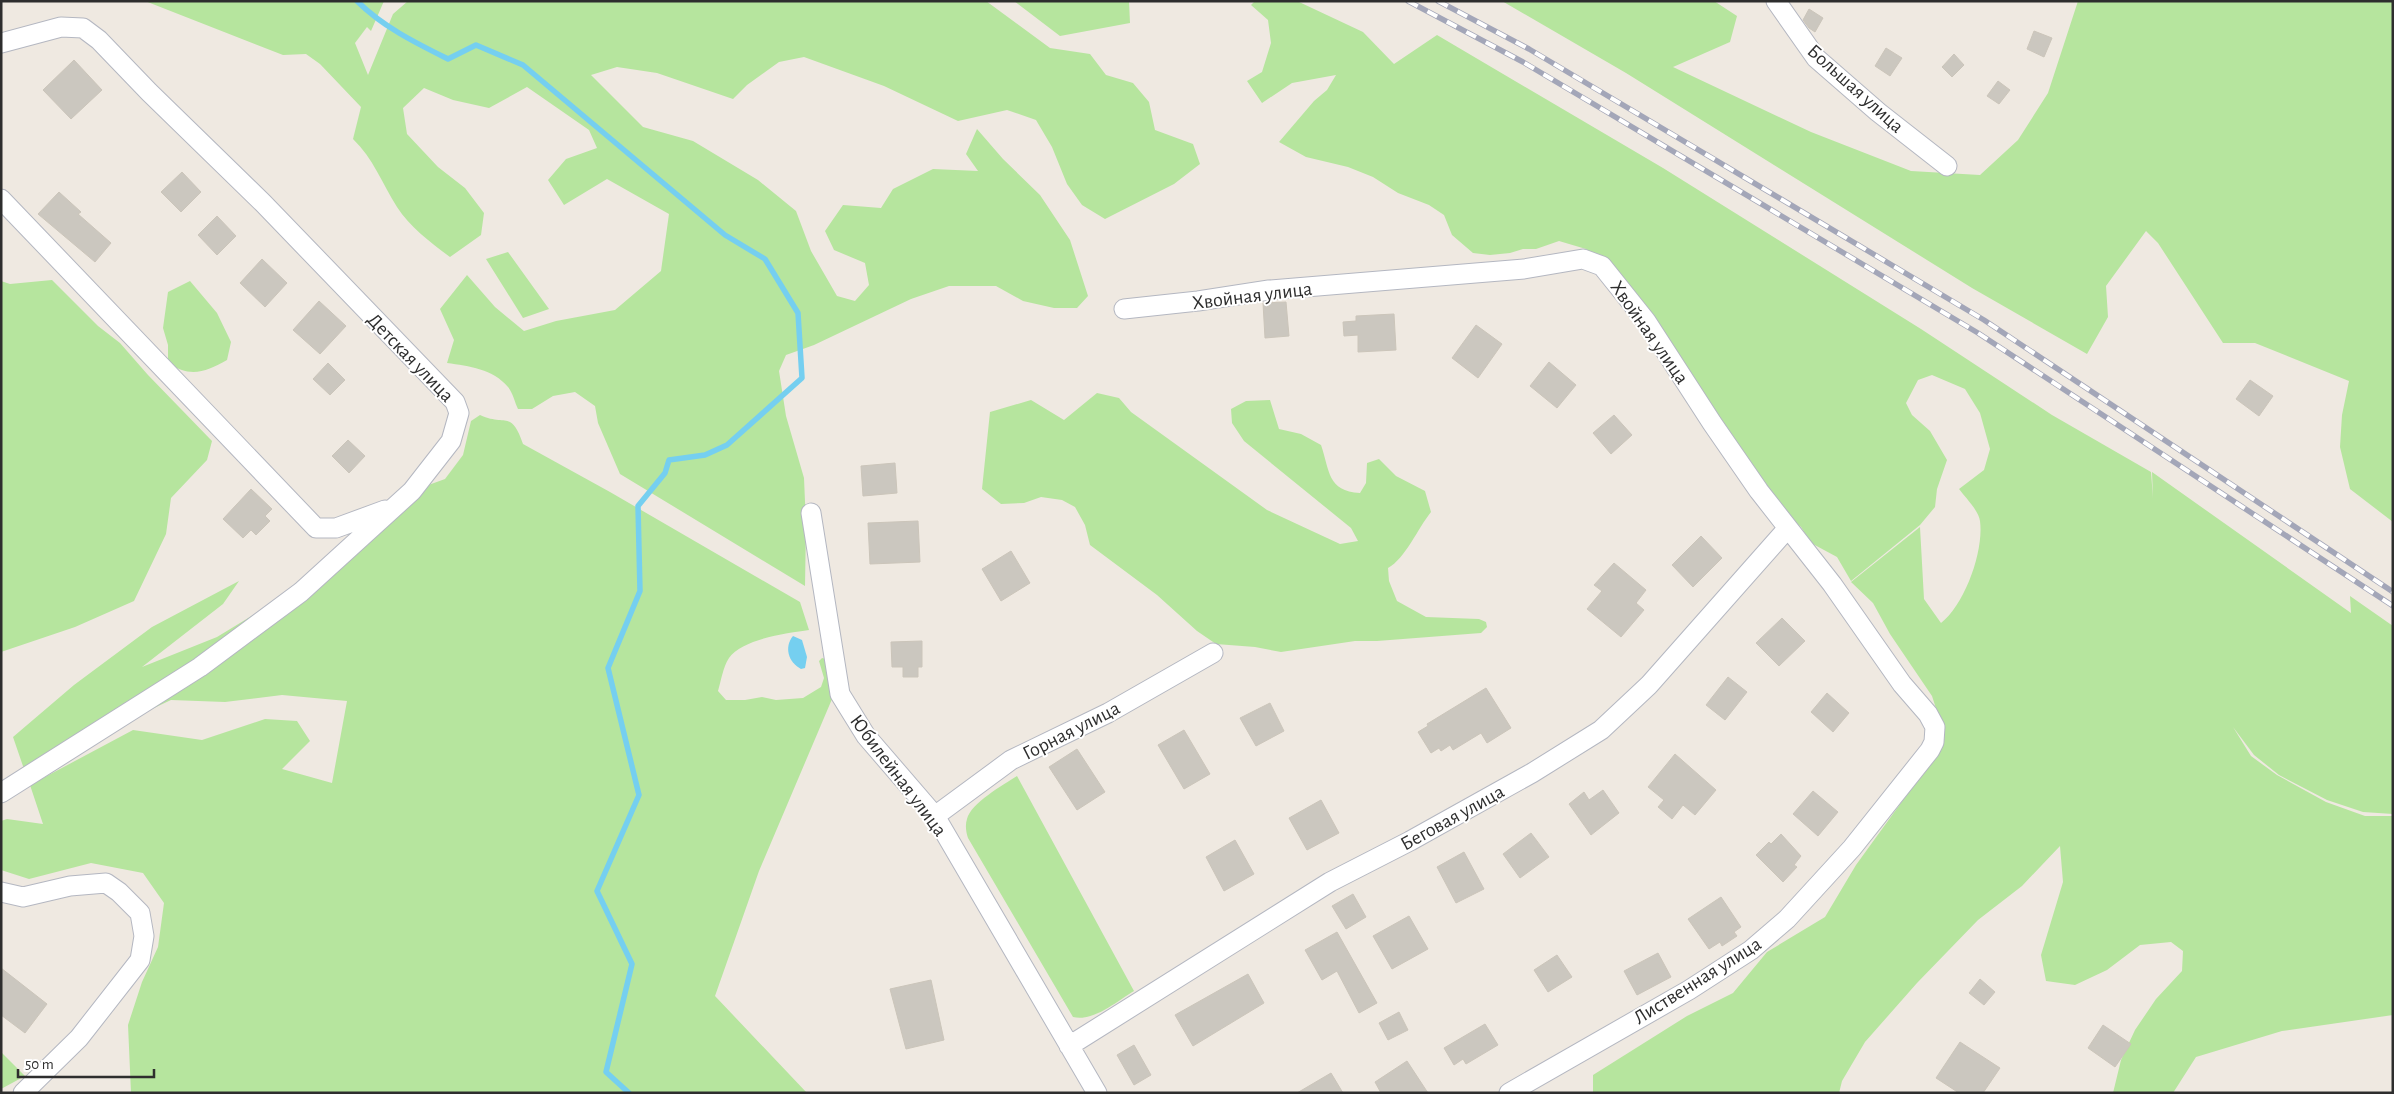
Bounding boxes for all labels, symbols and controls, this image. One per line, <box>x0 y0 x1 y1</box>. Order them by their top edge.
street label: Большая улица <box>1803 41 1907 137</box>
street label: Хвойная улица <box>1606 277 1692 388</box>
street label: Хвойная улица <box>1191 279 1313 313</box>
street label: Детская улица <box>363 309 457 406</box>
street label: Горная улица <box>1020 698 1123 764</box>
street label: Юбилейная улица <box>846 711 950 840</box>
street label: Беговая улица <box>1397 781 1508 855</box>
street label: Лиственная улица <box>1630 934 1765 1028</box>
scale bar <box>18 1046 154 1078</box>
text: 50 m <box>25 1057 54 1072</box>

